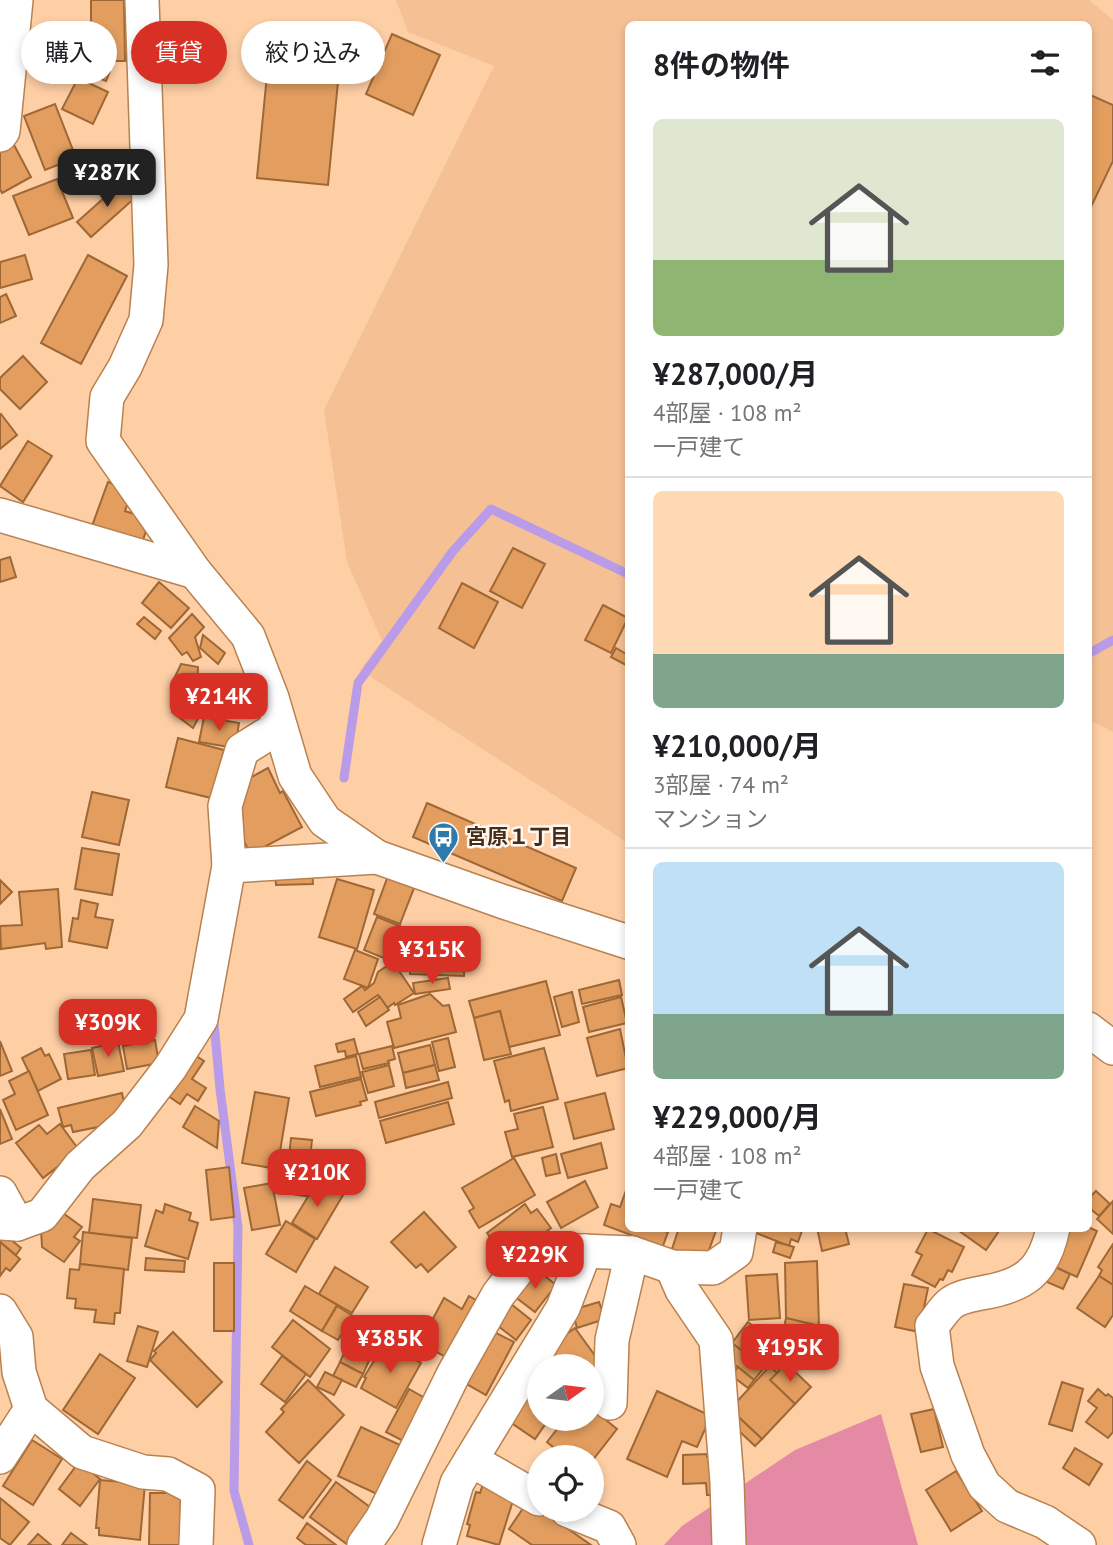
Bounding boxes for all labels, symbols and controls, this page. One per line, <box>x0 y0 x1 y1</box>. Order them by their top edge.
chip: 購入 <box>21 21 117 84</box>
chip: 賃貸 <box>131 21 227 84</box>
chip: 絞り込み <box>241 21 385 84</box>
icon: filters <box>1026 44 1064 82</box>
text: 8件の物件 <box>653 45 790 84</box>
pin: ¥287K <box>58 150 156 209</box>
text: ¥287K <box>74 157 140 186</box>
icon: home <box>796 165 922 291</box>
text: ¥287,000/月 <box>653 354 818 393</box>
text: 4部屋 · 108 m² <box>653 398 801 427</box>
text: 一戸建て <box>653 432 745 461</box>
icon: home <box>796 537 922 663</box>
pin: ¥214K <box>170 674 268 733</box>
text: ¥214K <box>186 681 252 710</box>
text: ¥210,000/月 <box>653 726 822 765</box>
text: 3部屋 · 74 m² <box>653 770 789 799</box>
text: マンション <box>653 804 768 833</box>
bus stop icon: 宮原１丁目 <box>426 820 460 864</box>
place label: 宮原１丁目 <box>466 823 571 850</box>
icon: home <box>796 908 922 1034</box>
pin: ¥315K <box>383 926 481 986</box>
text: ¥315K <box>399 934 465 963</box>
pin: ¥309K <box>59 1000 157 1059</box>
text: ¥309K <box>75 1007 141 1036</box>
text: ¥229,000/月 <box>653 1097 822 1136</box>
text: 4部屋 · 108 m² <box>653 1141 801 1170</box>
pin: ¥210K <box>268 1150 366 1209</box>
text: ¥210K <box>284 1157 350 1186</box>
text: 一戸建て <box>653 1175 745 1204</box>
pin: ¥229K <box>486 1232 584 1291</box>
text: ¥229K <box>502 1239 568 1268</box>
pin: ¥385K <box>341 1316 439 1375</box>
text: ¥385K <box>357 1323 423 1352</box>
pin: ¥195K <box>741 1324 839 1384</box>
text: ¥195K <box>757 1332 823 1361</box>
north arrow <box>527 1354 604 1432</box>
map controls <box>527 1354 604 1522</box>
button: locate <box>527 1445 604 1522</box>

